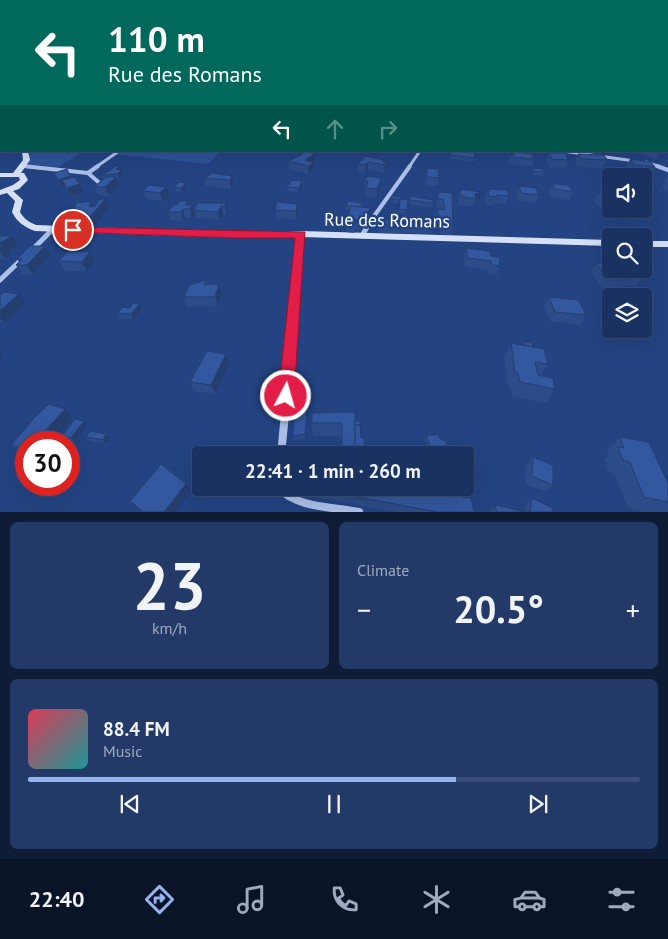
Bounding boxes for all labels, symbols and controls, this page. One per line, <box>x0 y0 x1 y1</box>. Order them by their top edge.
text: 110 m <box>108 16 205 62</box>
icon: left <box>25 20 90 85</box>
text: Rue des Romans <box>108 60 262 88</box>
icon: left <box>268 115 296 143</box>
icon: ahead <box>321 115 349 143</box>
icon: right <box>374 115 402 143</box>
map controls <box>602 168 652 338</box>
button: sound <box>602 168 652 218</box>
street label: Rue des Romans <box>324 207 450 233</box>
pin <box>52 209 94 251</box>
icon: arrive <box>59 216 87 244</box>
button: search <box>602 228 652 278</box>
button: layers <box>602 288 652 338</box>
position arrow <box>259 369 311 421</box>
speed limit sign: 30 <box>15 431 80 496</box>
text: 22:41 · 1 min · 260 m <box>245 459 421 483</box>
text: 23 <box>133 543 206 627</box>
text: Climate <box>357 560 409 580</box>
text: 20.5° <box>453 584 544 633</box>
text: − <box>357 591 371 628</box>
text: + <box>626 591 640 628</box>
text: km/h <box>152 618 187 638</box>
text: 88.4 FM <box>103 717 170 741</box>
text: Music <box>103 741 143 761</box>
icon: previous <box>116 790 144 818</box>
icon: pause <box>320 790 348 818</box>
icon: next <box>524 790 552 818</box>
icon: directions <box>142 882 177 917</box>
icon: music <box>234 882 269 917</box>
icon: phone <box>327 882 362 917</box>
icon: climate <box>419 882 454 917</box>
icon: car <box>512 882 547 917</box>
icon: filters <box>604 882 639 917</box>
text: 22:40 <box>29 885 85 913</box>

